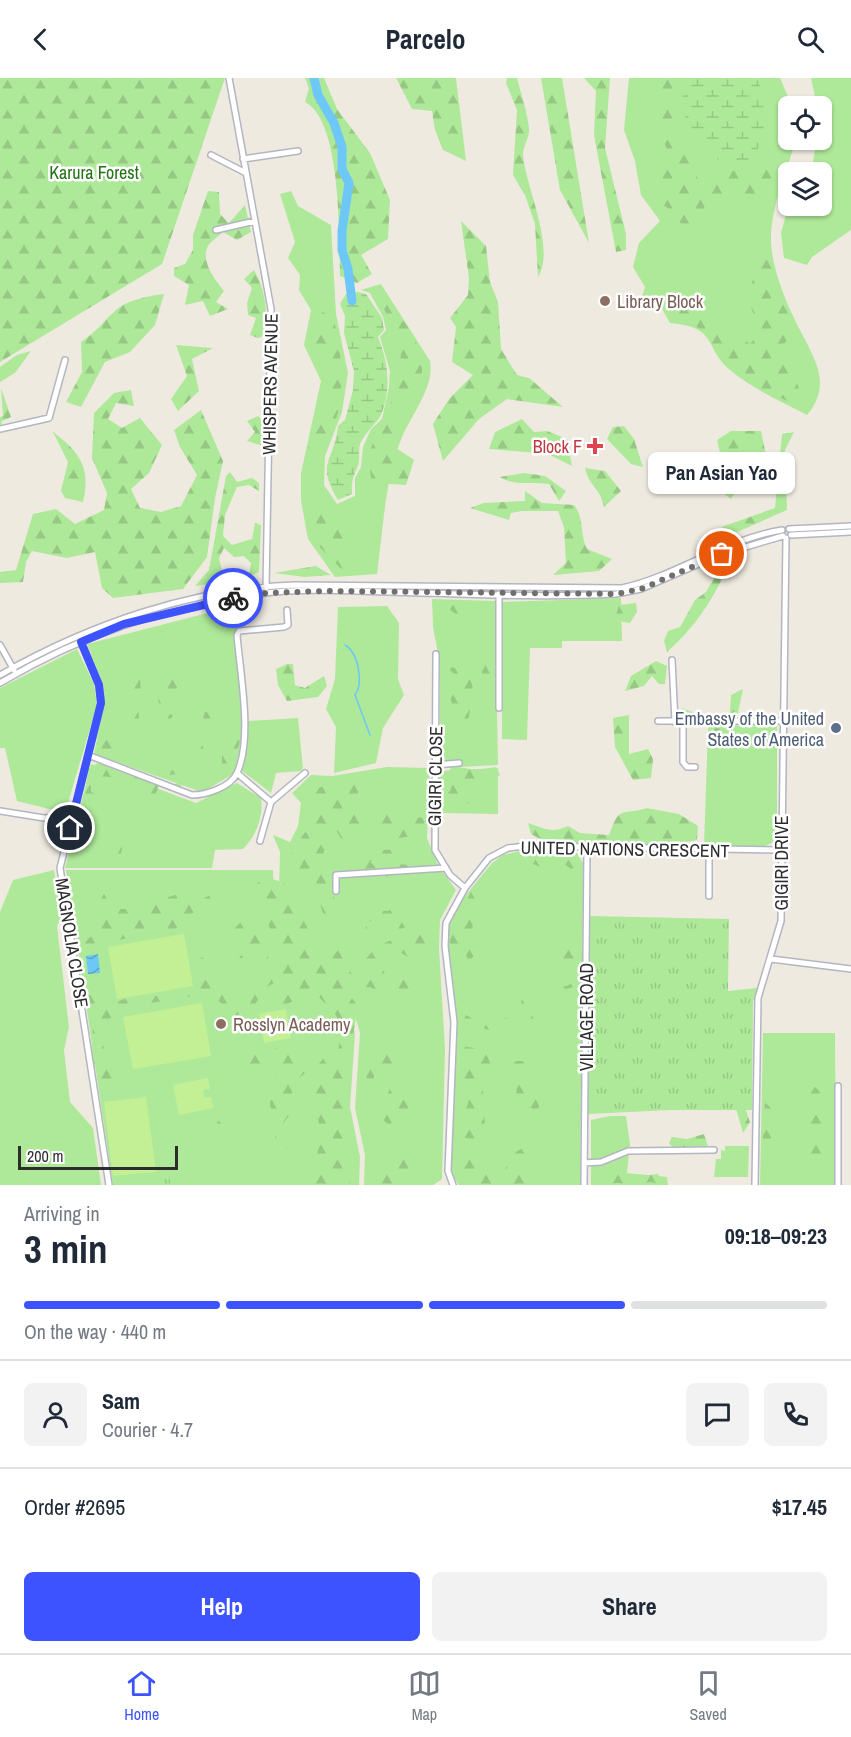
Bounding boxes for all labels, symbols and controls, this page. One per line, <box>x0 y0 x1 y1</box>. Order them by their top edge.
text: Parcelo <box>385 21 466 57</box>
icon: back <box>24 23 57 56</box>
icon: search <box>794 23 827 56</box>
map controls <box>778 96 832 216</box>
button: locate <box>778 96 832 150</box>
park label: Karura Forest <box>49 160 139 185</box>
button: layers <box>778 162 832 216</box>
place label: Library Block <box>617 289 704 314</box>
marker: Library Block <box>598 294 612 308</box>
street label: WHISPERS AVENUE <box>256 313 284 455</box>
place label: Block F <box>533 434 582 459</box>
marker: Block F <box>586 437 604 455</box>
callout: Pan Asian Yao <box>648 452 795 494</box>
text: Pan Asian Yao <box>665 459 778 486</box>
pin <box>696 528 747 579</box>
icon: bag <box>705 537 738 570</box>
courier <box>203 568 263 628</box>
icon: bike <box>217 582 250 615</box>
place label: Embassy of the United States of America <box>675 706 824 752</box>
marker: Embassy of the United States of America <box>829 721 843 735</box>
street label: GIGIRI CLOSE <box>422 726 448 826</box>
pin <box>44 802 95 853</box>
icon: home <box>53 811 86 844</box>
street label: GIGIRI DRIVE <box>769 815 794 911</box>
street label: UNITED NATIONS CRESCENT <box>520 835 730 863</box>
street label: MAGNOLIA CLOSE <box>49 876 95 1010</box>
street label: VILLAGE ROAD <box>574 963 599 1071</box>
place label: Rosslyn Academy <box>233 1012 351 1037</box>
marker: Rosslyn Academy <box>214 1017 228 1031</box>
scale bar <box>18 1143 178 1170</box>
text: 200 m <box>27 1145 63 1167</box>
text: Arriving in <box>24 1200 100 1227</box>
text: 09:18–09:23 <box>725 1221 827 1251</box>
text: 3 min <box>24 1223 108 1275</box>
text: On the way · 440 m <box>24 1318 166 1345</box>
button: person <box>24 1383 87 1446</box>
button: chat <box>686 1383 749 1446</box>
button: phone <box>764 1383 827 1446</box>
text: Sam <box>102 1386 140 1416</box>
text: Courier · 4.7 <box>102 1416 193 1443</box>
text: Order #2695 <box>24 1492 125 1522</box>
text: $17.45 <box>772 1492 827 1522</box>
button: Help <box>24 1572 420 1641</box>
button: Share <box>432 1572 827 1641</box>
tab: Home <box>124 1667 159 1725</box>
tab: Map <box>408 1667 441 1725</box>
tab: Saved <box>689 1667 727 1725</box>

